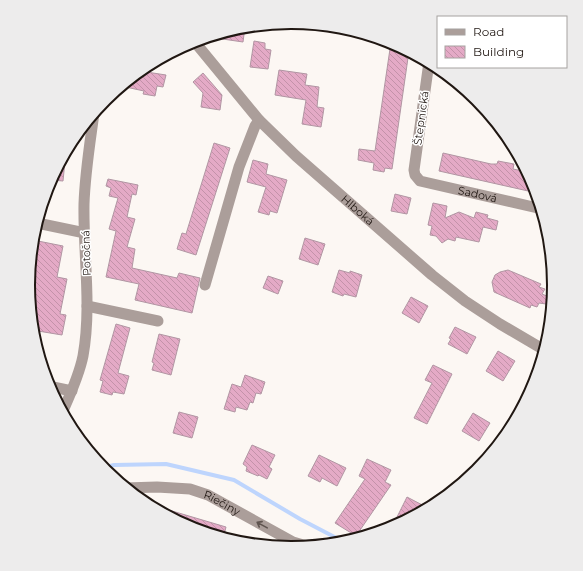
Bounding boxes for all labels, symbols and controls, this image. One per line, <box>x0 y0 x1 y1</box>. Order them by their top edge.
legend <box>437 16 567 68</box>
text: Road <box>473 24 504 39</box>
text: Building <box>473 44 524 59</box>
street label: Štepnická <box>410 90 432 146</box>
street label: Sadová <box>457 183 498 205</box>
street label: Hlboká <box>338 192 377 228</box>
street label: Potočná <box>78 230 94 276</box>
street label: Riečiny <box>202 487 243 519</box>
one-way arrow <box>256 521 268 528</box>

